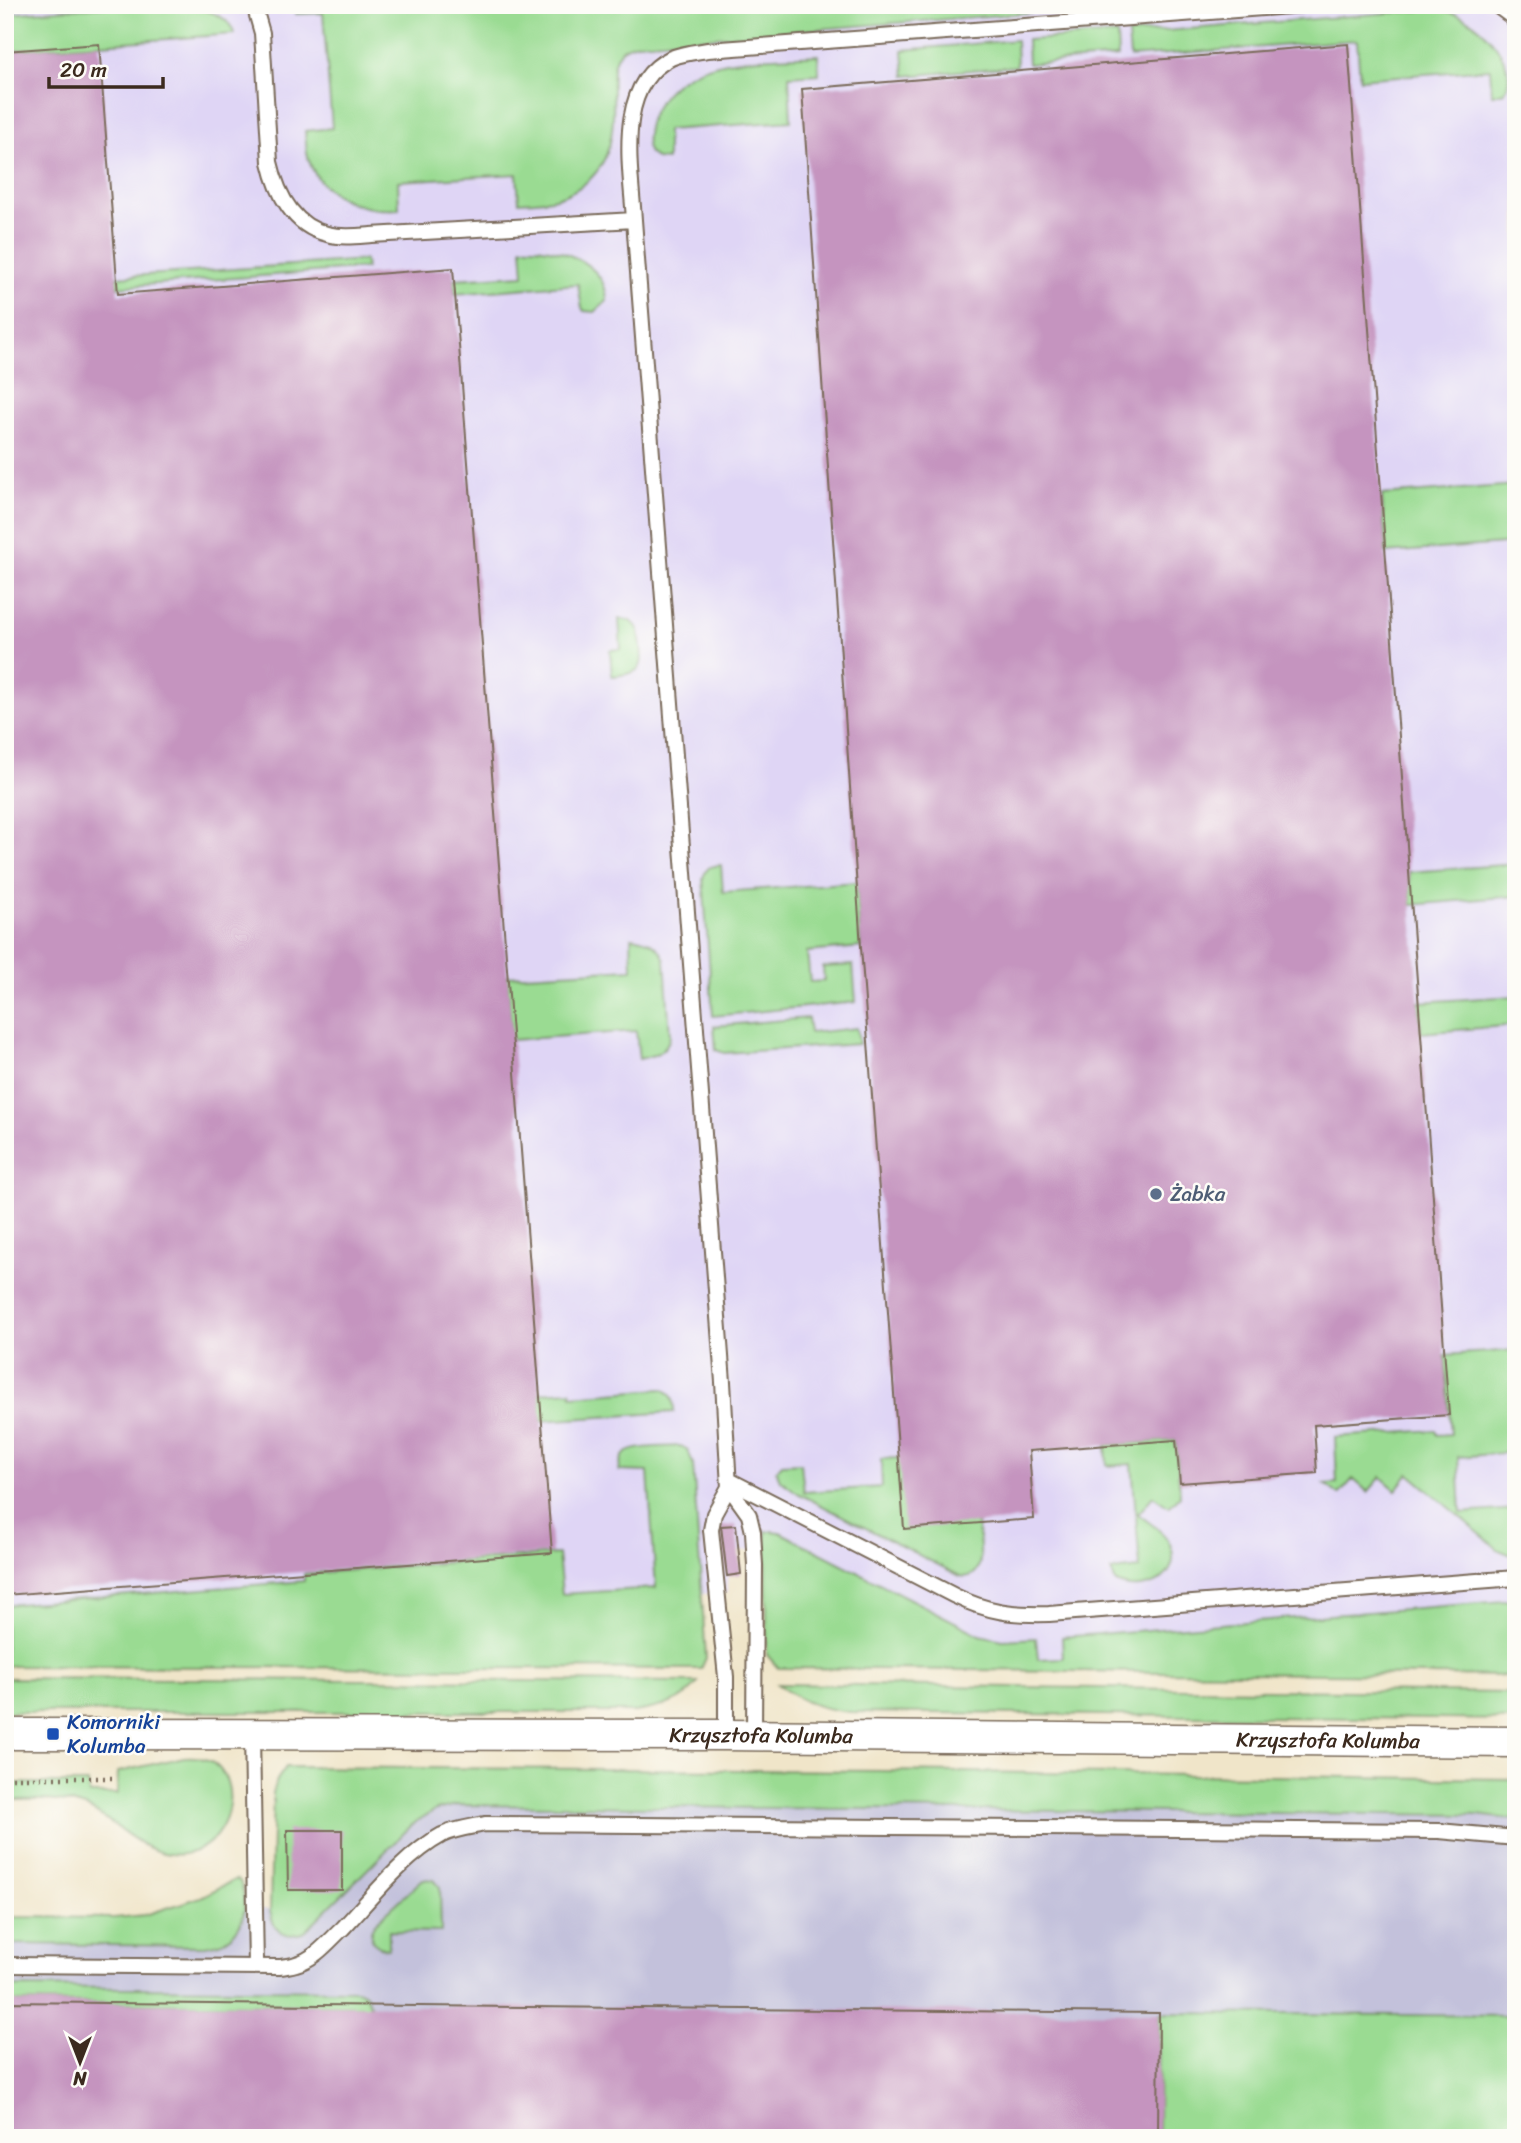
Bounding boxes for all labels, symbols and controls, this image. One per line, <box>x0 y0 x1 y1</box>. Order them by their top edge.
scale bar <box>49 46 163 90</box>
text: 20 m <box>60 51 107 89</box>
place label: Żabka <box>1170 1175 1226 1213</box>
marker: Żabka <box>1148 1186 1164 1202</box>
place label: Komorniki Kolumba <box>67 1703 161 1765</box>
street label: Krzysztofa Kolumba <box>669 1716 853 1755</box>
street label: Krzysztofa Kolumba <box>1236 1721 1420 1760</box>
marker: Komorniki Kolumba <box>45 1726 61 1742</box>
north arrow <box>46 2028 116 2098</box>
text: N <box>73 2062 88 2095</box>

